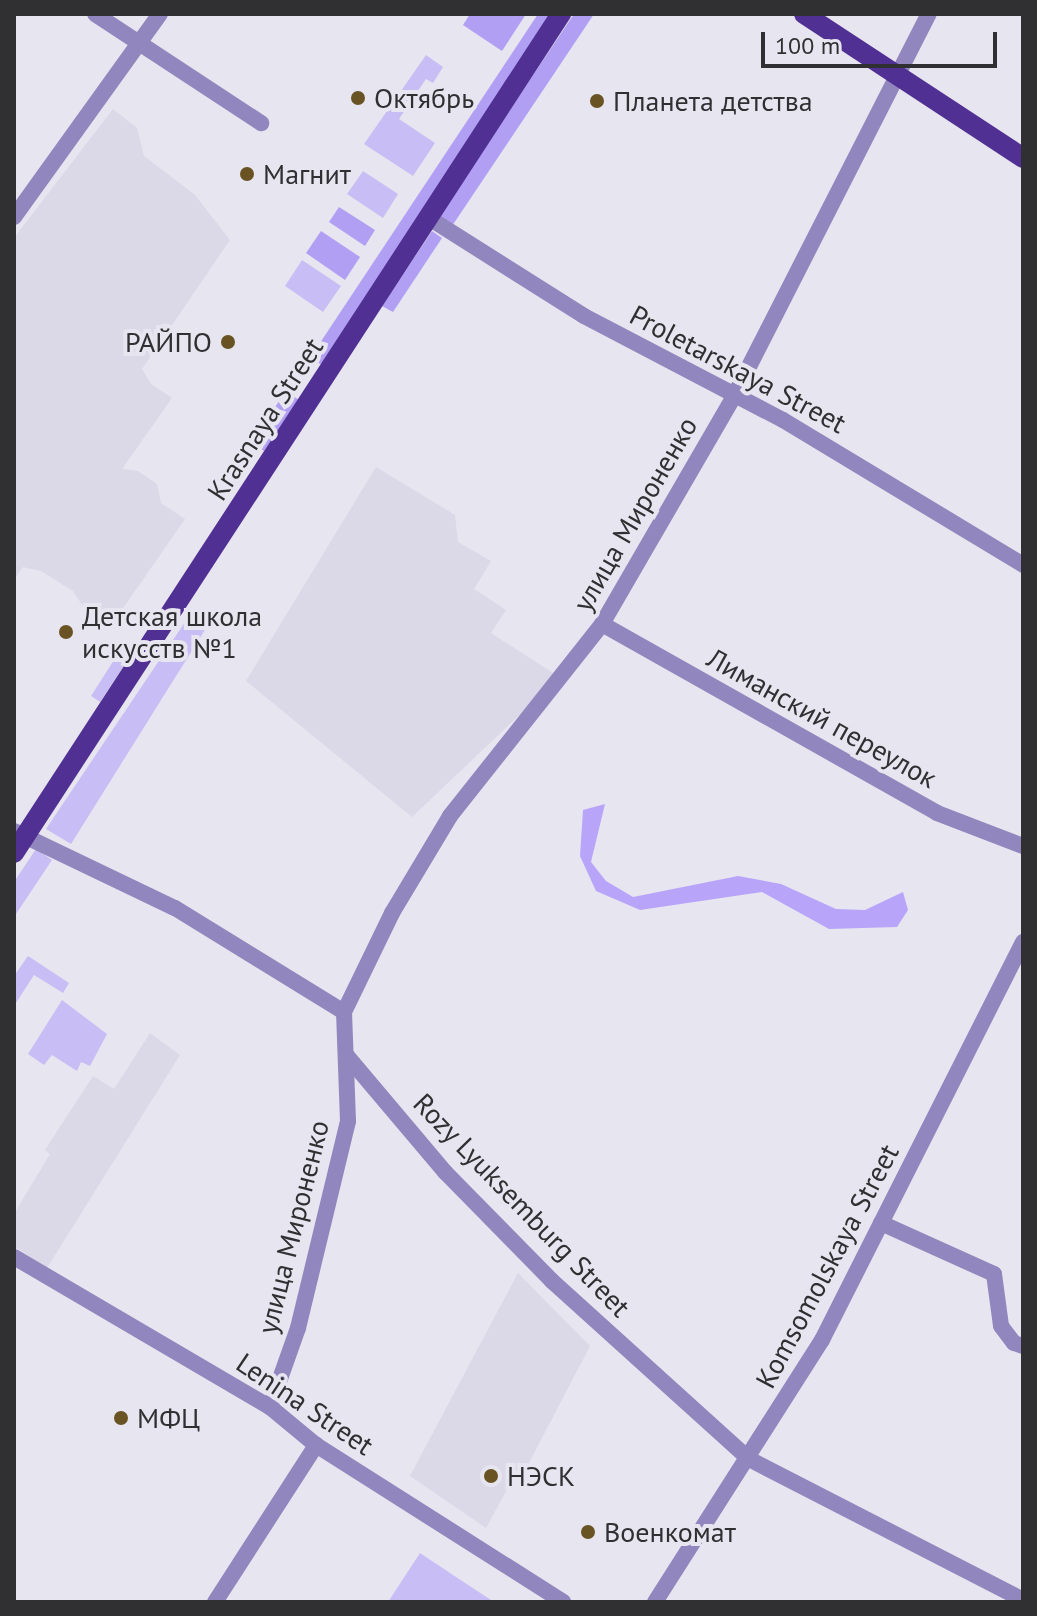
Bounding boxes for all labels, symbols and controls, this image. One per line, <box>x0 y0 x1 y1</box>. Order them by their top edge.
scale bar <box>765 16 1001 66</box>
text: 100 m <box>775 30 840 61</box>
place label: Октябрь <box>374 81 474 115</box>
place label: Планета детства <box>613 84 813 118</box>
marker: Октябрь <box>349 89 367 107</box>
marker: Планета детства <box>588 92 606 110</box>
place label: Магнит <box>263 157 351 191</box>
marker: Магнит <box>238 165 256 183</box>
street label: Proletarskaya Street <box>624 298 852 440</box>
place label: РАЙПО <box>125 325 212 359</box>
street label: Krasnaya Street <box>200 332 330 506</box>
marker: РАЙПО <box>219 333 237 351</box>
street label: улица Мироненко <box>566 411 704 617</box>
place label: Детская школа искусств №1 <box>82 599 262 665</box>
marker: Детская школа искусств №1 <box>57 623 75 641</box>
street label: Лиманский переулок <box>701 641 943 795</box>
street label: Rozy Lyuksemburg Street <box>406 1086 638 1324</box>
street label: улица Мироненко <box>250 1117 336 1337</box>
street label: Komsomolskaya Street <box>749 1138 905 1394</box>
street label: Lenina Street <box>230 1346 380 1462</box>
place label: МФЦ <box>137 1401 200 1435</box>
marker: МФЦ <box>112 1409 130 1427</box>
place label: НЭСК <box>507 1459 575 1493</box>
marker: НЭСК <box>482 1467 500 1485</box>
place label: Военкомат <box>604 1515 736 1549</box>
marker: Военкомат <box>579 1523 597 1541</box>

